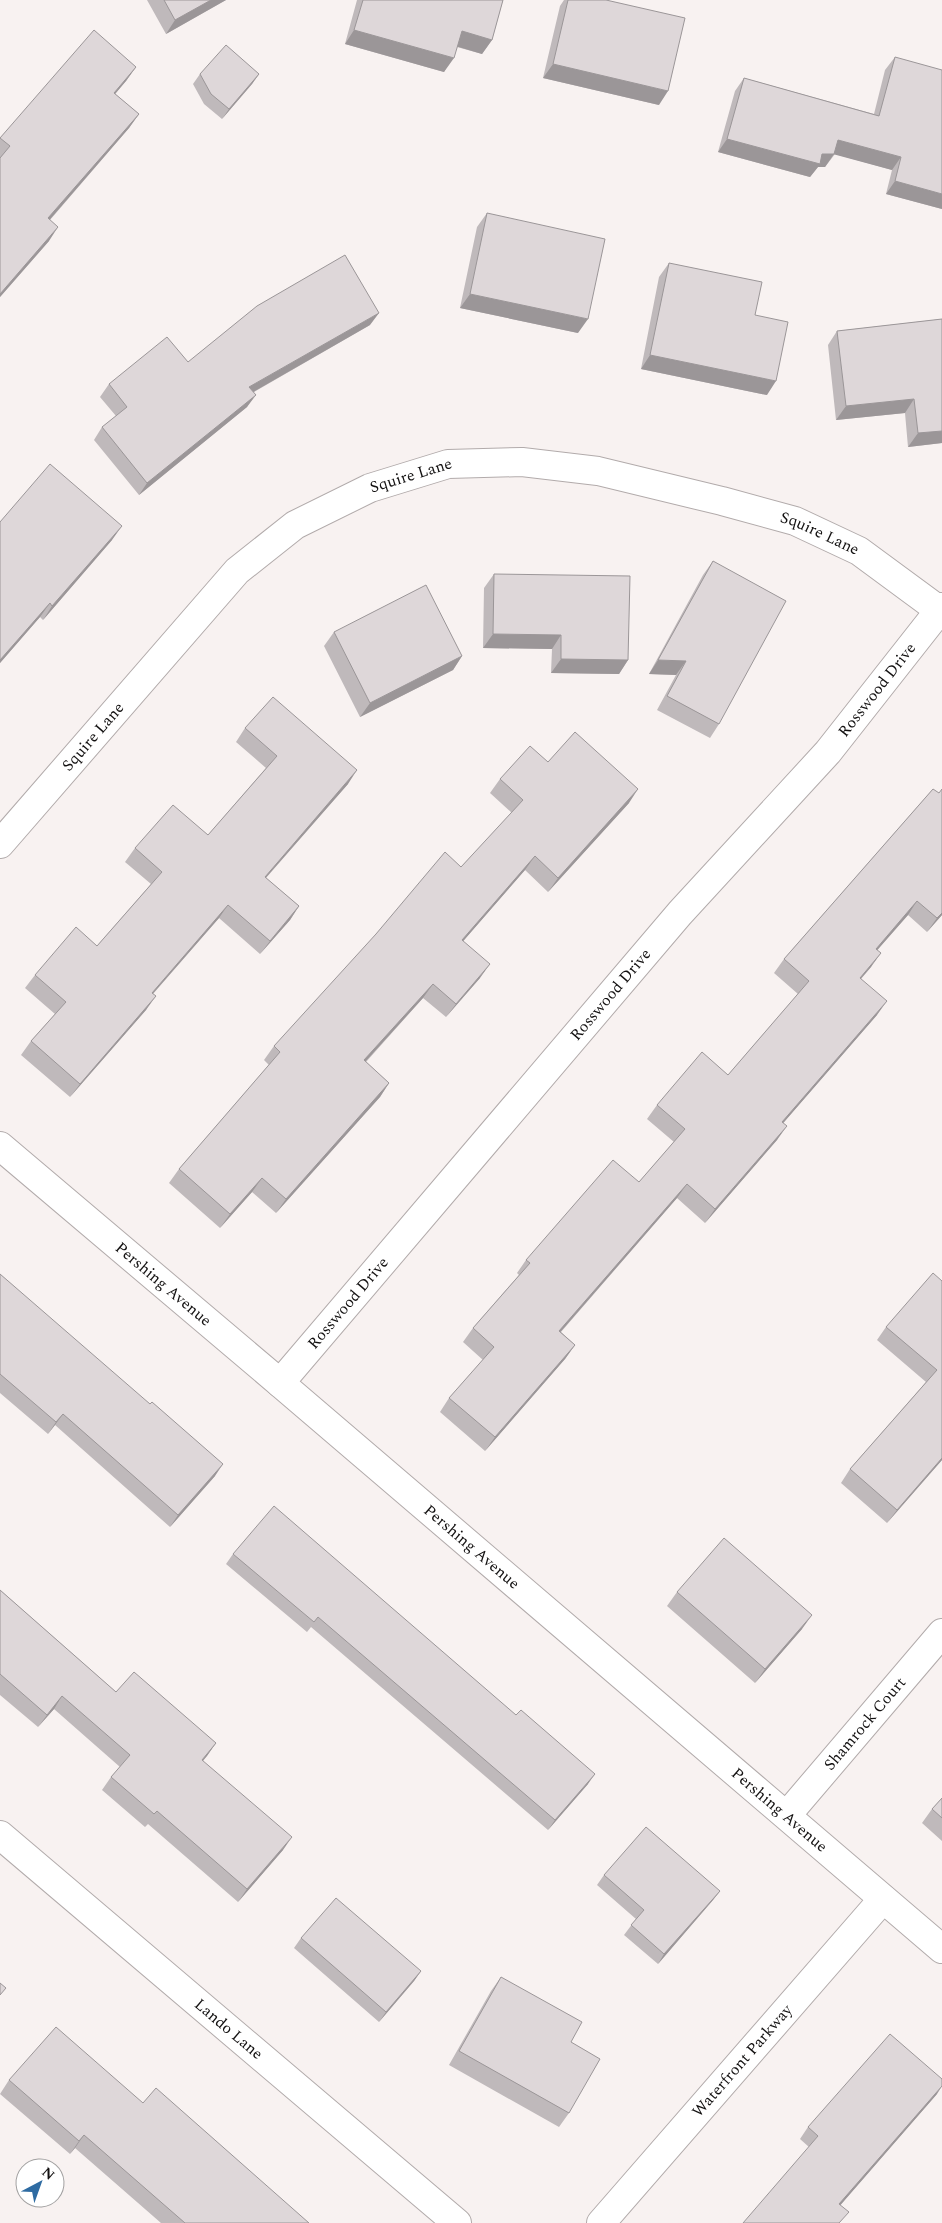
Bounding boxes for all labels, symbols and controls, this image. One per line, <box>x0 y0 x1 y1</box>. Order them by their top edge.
street label: Squire Lane <box>367 451 455 499</box>
street label: Squire Lane <box>777 505 863 562</box>
street label: Rosswood Drive <box>832 637 922 742</box>
street label: Squire Lane <box>56 697 130 777</box>
street label: Rosswood Drive <box>564 943 657 1046</box>
street label: Pershing Avenue <box>110 1236 217 1332</box>
street label: Rosswood Drive <box>302 1252 394 1354</box>
street label: Pershing Avenue <box>418 1499 525 1595</box>
street label: Shamrock Court <box>818 1671 912 1776</box>
street label: Pershing Avenue <box>726 1762 833 1858</box>
street label: Lando Lane <box>189 1993 268 2065</box>
street label: Waterfront Parkway <box>686 1998 799 2123</box>
north arrow <box>15 2158 65 2208</box>
text: N <box>37 2162 59 2185</box>

